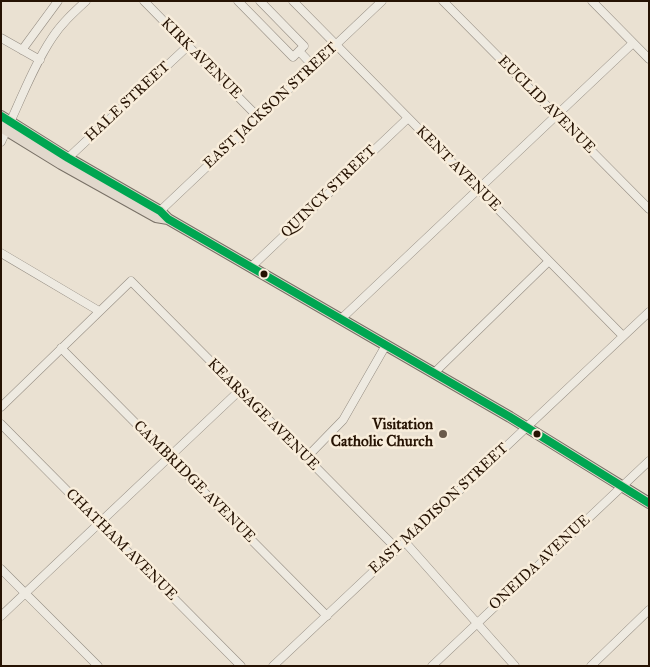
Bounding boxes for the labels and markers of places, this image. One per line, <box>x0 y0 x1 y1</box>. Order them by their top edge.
unlabelled marker <box>259 269 269 279</box>
place label: Visitation Catholic Church <box>331 416 433 451</box>
marker: Visitation Catholic Church <box>437 428 449 440</box>
unlabelled marker <box>532 429 542 439</box>

